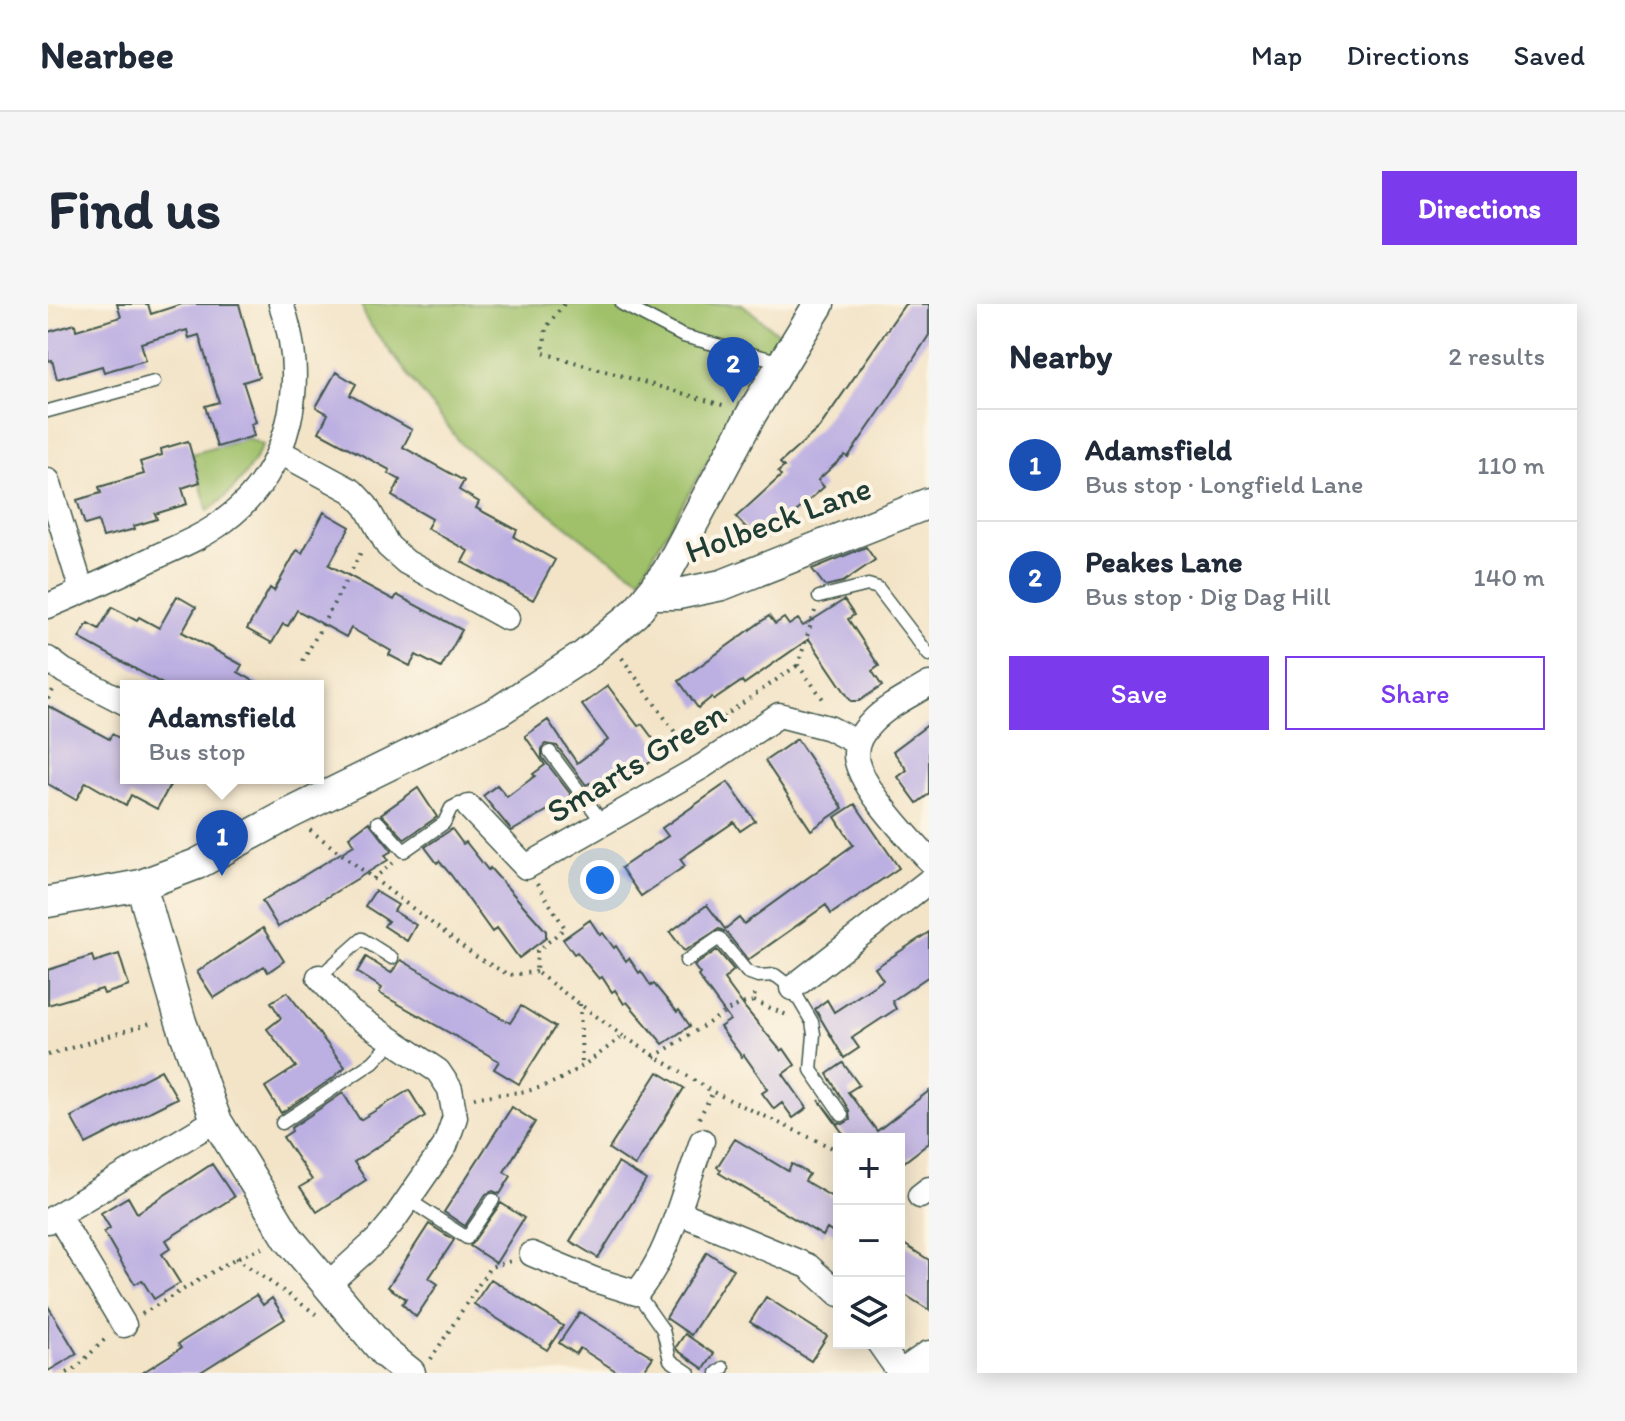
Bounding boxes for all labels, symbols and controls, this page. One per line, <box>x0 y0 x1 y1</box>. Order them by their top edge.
text: Nearbee <box>40 32 174 78</box>
text: Map <box>1251 38 1302 72</box>
text: Directions <box>1346 38 1470 72</box>
text: Saved <box>1514 38 1585 72</box>
button: Directions <box>1382 171 1577 245</box>
text: Find us <box>48 175 221 242</box>
text: Nearby <box>1009 336 1112 377</box>
pin: 2 <box>707 337 759 403</box>
text: 2 results <box>1448 340 1545 372</box>
text: Adamsfield <box>1085 431 1232 468</box>
text: 1 <box>1029 449 1041 481</box>
text: 110 m <box>1477 449 1545 481</box>
street label: Holbeck Lane <box>680 467 877 572</box>
text: Bus stop · Longfield Lane <box>1085 468 1364 500</box>
text: Peakes Lane <box>1085 543 1242 580</box>
text: 2 <box>1028 561 1042 593</box>
text: 140 m <box>1474 561 1545 593</box>
text: Bus stop · Dig Dag Hill <box>1085 580 1331 612</box>
button: Save <box>1009 656 1269 730</box>
button: Share <box>1285 656 1545 730</box>
popup <box>120 680 324 784</box>
street label: Smarts Green <box>539 693 733 832</box>
text: Adamsfield <box>149 698 295 735</box>
text: Bus stop <box>149 735 245 767</box>
pin: 1 <box>196 810 248 876</box>
your location <box>580 860 620 900</box>
map controls <box>833 1133 905 1349</box>
button: + <box>833 1133 905 1205</box>
button: − <box>833 1205 905 1277</box>
button: layers <box>833 1277 905 1349</box>

